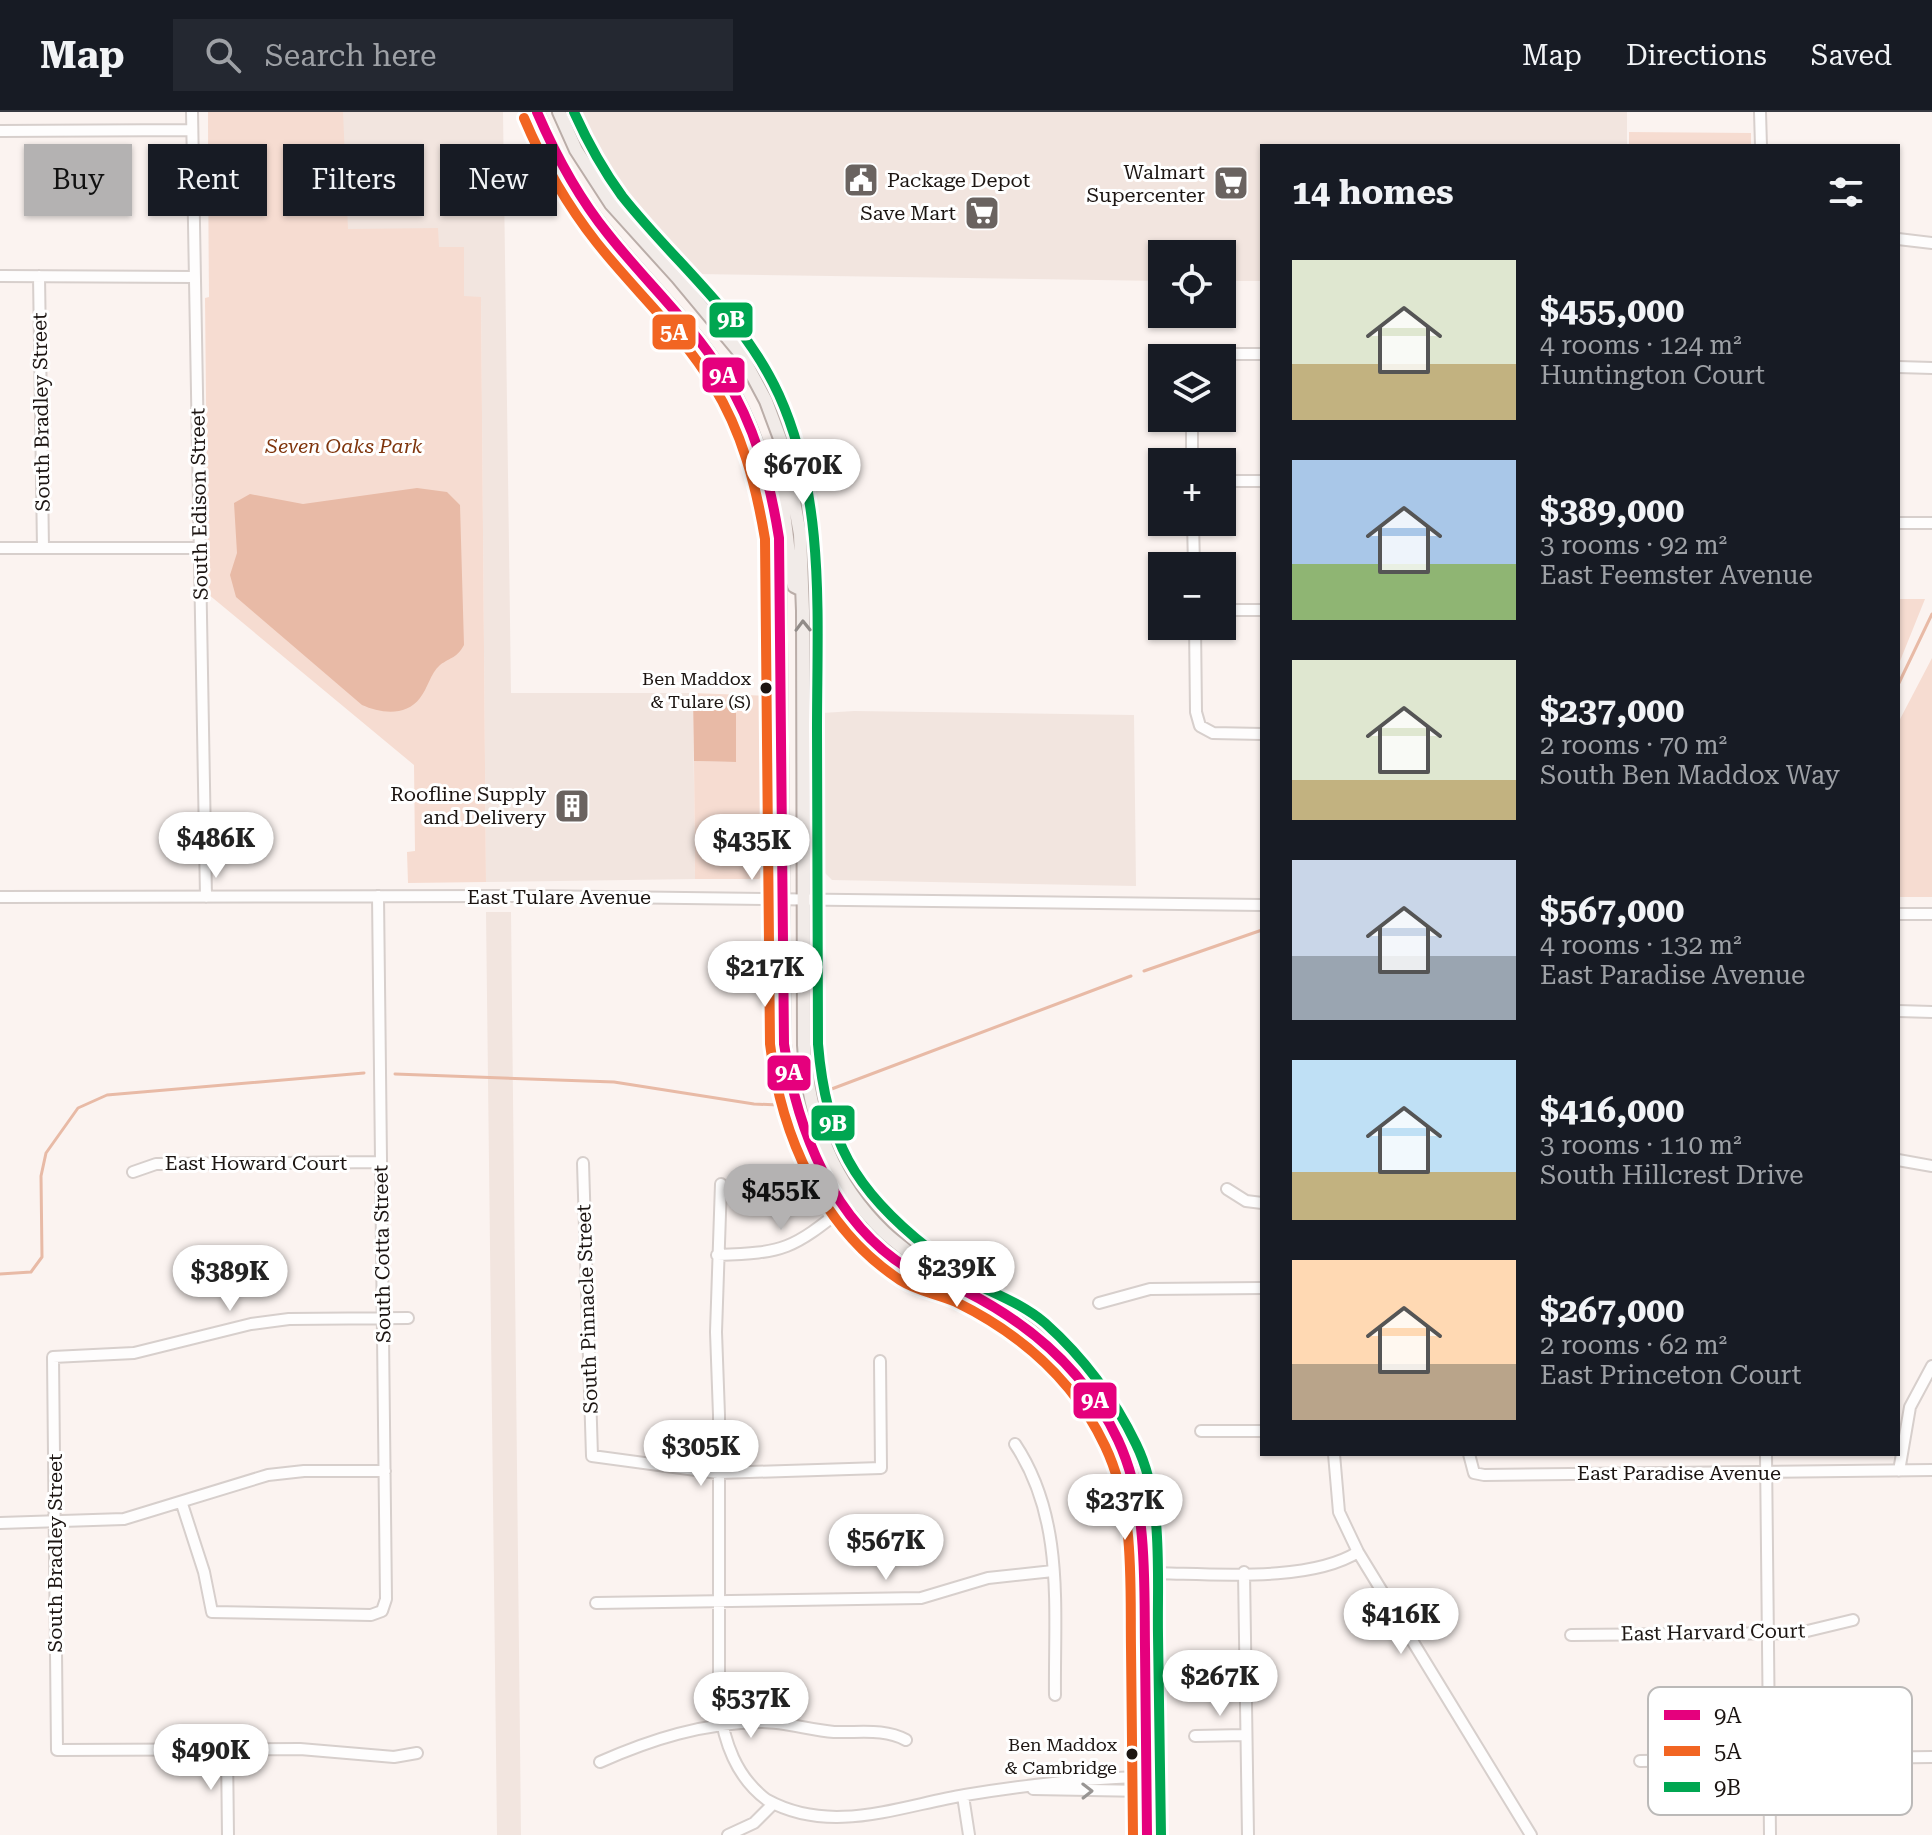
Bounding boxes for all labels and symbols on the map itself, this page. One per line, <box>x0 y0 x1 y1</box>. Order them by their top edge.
place label: Walmart Supercenter <box>1086 160 1206 207</box>
public building icon: Package Depot <box>842 161 880 199</box>
supermarket icon: Walmart Supercenter <box>1212 164 1250 202</box>
place label: Package Depot <box>887 168 1031 192</box>
supermarket icon: Save Mart <box>963 194 1001 232</box>
place label: Save Mart <box>860 201 957 225</box>
line badge: 9B <box>708 301 754 339</box>
text: 9B <box>717 307 745 332</box>
street label: South Bradley Street <box>27 312 55 512</box>
line badge: 5A <box>651 313 697 351</box>
text: 5A <box>660 320 688 345</box>
line badge: 9A <box>701 356 746 394</box>
text: 9A <box>709 363 737 388</box>
street label: South Edison Street <box>185 407 213 600</box>
park label: Seven Oaks Park <box>265 434 423 458</box>
pin: $670K <box>747 439 859 507</box>
one-way arrow <box>795 619 812 632</box>
place label: Ben Maddox & Tulare (S) <box>642 668 752 712</box>
marker: Ben Maddox & Tulare (S) <box>758 680 774 696</box>
place label: Roofline Supply and Delivery <box>390 782 546 829</box>
building icon: Roofline Supply and Delivery <box>553 787 591 825</box>
pin: $486K <box>160 812 272 880</box>
pin: $435K <box>696 814 808 882</box>
street label: East Tulare Avenue <box>467 885 651 909</box>
pin: $217K <box>709 941 821 1009</box>
line badge: 9A <box>766 1054 812 1092</box>
text: 9A <box>775 1060 803 1085</box>
line badge: 9B <box>810 1104 856 1142</box>
text: 9B <box>819 1111 847 1136</box>
street label: East Howard Court <box>165 1151 348 1175</box>
street label: South Cotta Street <box>368 1164 396 1343</box>
pin: $455K <box>725 1164 837 1232</box>
street label: South Pinnacle Street <box>571 1203 603 1414</box>
pin: $239K <box>901 1241 1013 1309</box>
pin: $389K <box>174 1245 286 1313</box>
line badge: 9A <box>1072 1381 1118 1420</box>
text: 9A <box>1081 1388 1109 1413</box>
pin: $305K <box>645 1420 757 1488</box>
street label: South Bradley Street <box>43 1453 67 1653</box>
street label: East Paradise Avenue <box>1577 1461 1781 1485</box>
pin: $237K <box>1069 1474 1181 1542</box>
pin: $567K <box>830 1514 942 1582</box>
pin: $416K <box>1345 1588 1457 1656</box>
street label: East Harvard Court <box>1620 1618 1806 1646</box>
pin: $267K <box>1164 1650 1276 1718</box>
pin: $537K <box>695 1672 807 1740</box>
legend <box>1648 1687 1912 1815</box>
text: 9A <box>1714 1703 1742 1728</box>
pin: $490K <box>155 1724 267 1792</box>
place label: Ben Maddox & Cambridge <box>1004 1734 1118 1778</box>
text: 5A <box>1714 1739 1742 1764</box>
marker: Ben Maddox & Cambridge <box>1124 1746 1140 1762</box>
text: 9B <box>1714 1775 1741 1800</box>
one-way arrow <box>1081 1783 1094 1800</box>

